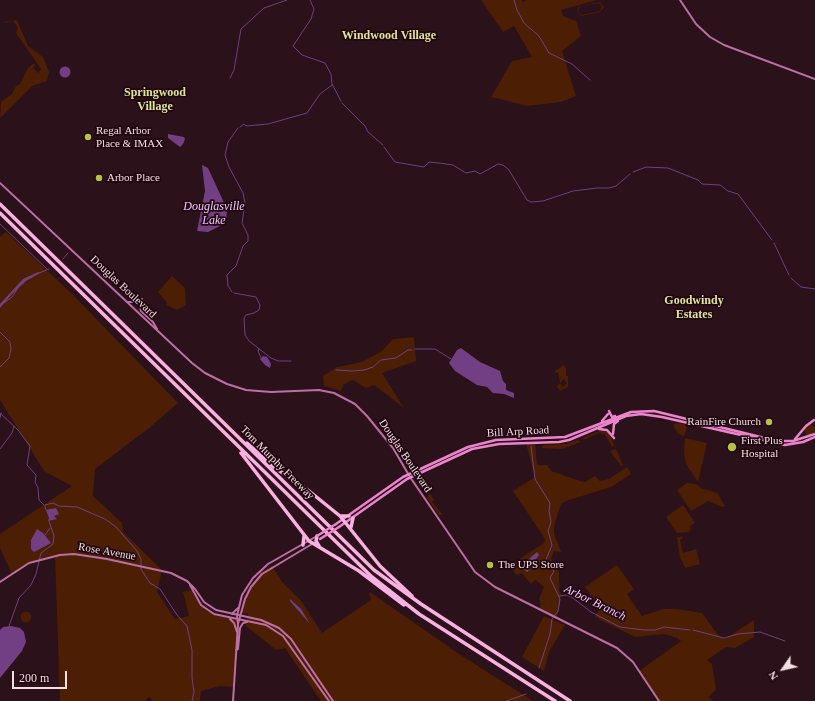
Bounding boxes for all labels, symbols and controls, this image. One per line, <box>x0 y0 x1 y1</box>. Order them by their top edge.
district label: Windwood Village <box>342 29 436 43</box>
district label: Springwood Village <box>124 86 186 114</box>
place label: Regal Arbor Place & IMAX <box>96 124 163 150</box>
marker: Regal Arbor Place & IMAX <box>83 132 93 142</box>
place label: Arbor Place <box>107 171 160 185</box>
marker: Arbor Place <box>94 173 104 183</box>
water label: Douglasville Lake <box>183 200 245 228</box>
street label: Douglas Boulevard <box>87 253 159 321</box>
district label: Goodwindy Estates <box>664 294 724 322</box>
place label: RainFire Church <box>687 415 761 429</box>
street label: Douglas Boulevard <box>376 417 434 495</box>
marker: RainFire Church <box>764 417 774 427</box>
street label: Tom Murphy Freeway <box>237 423 317 503</box>
street label: Bill Arp Road <box>487 424 549 440</box>
place label: First Plus Hospital <box>741 434 783 460</box>
marker: First Plus Hospital <box>726 441 738 453</box>
street label: Rose Avenue <box>77 540 137 564</box>
place label: The UPS Store <box>498 558 564 572</box>
marker: The UPS Store <box>485 560 495 570</box>
water label: Arbor Branch <box>562 582 628 624</box>
north arrow <box>763 649 803 689</box>
scale bar <box>14 663 69 689</box>
text: N <box>766 669 780 682</box>
text: 200 m <box>19 671 49 685</box>

